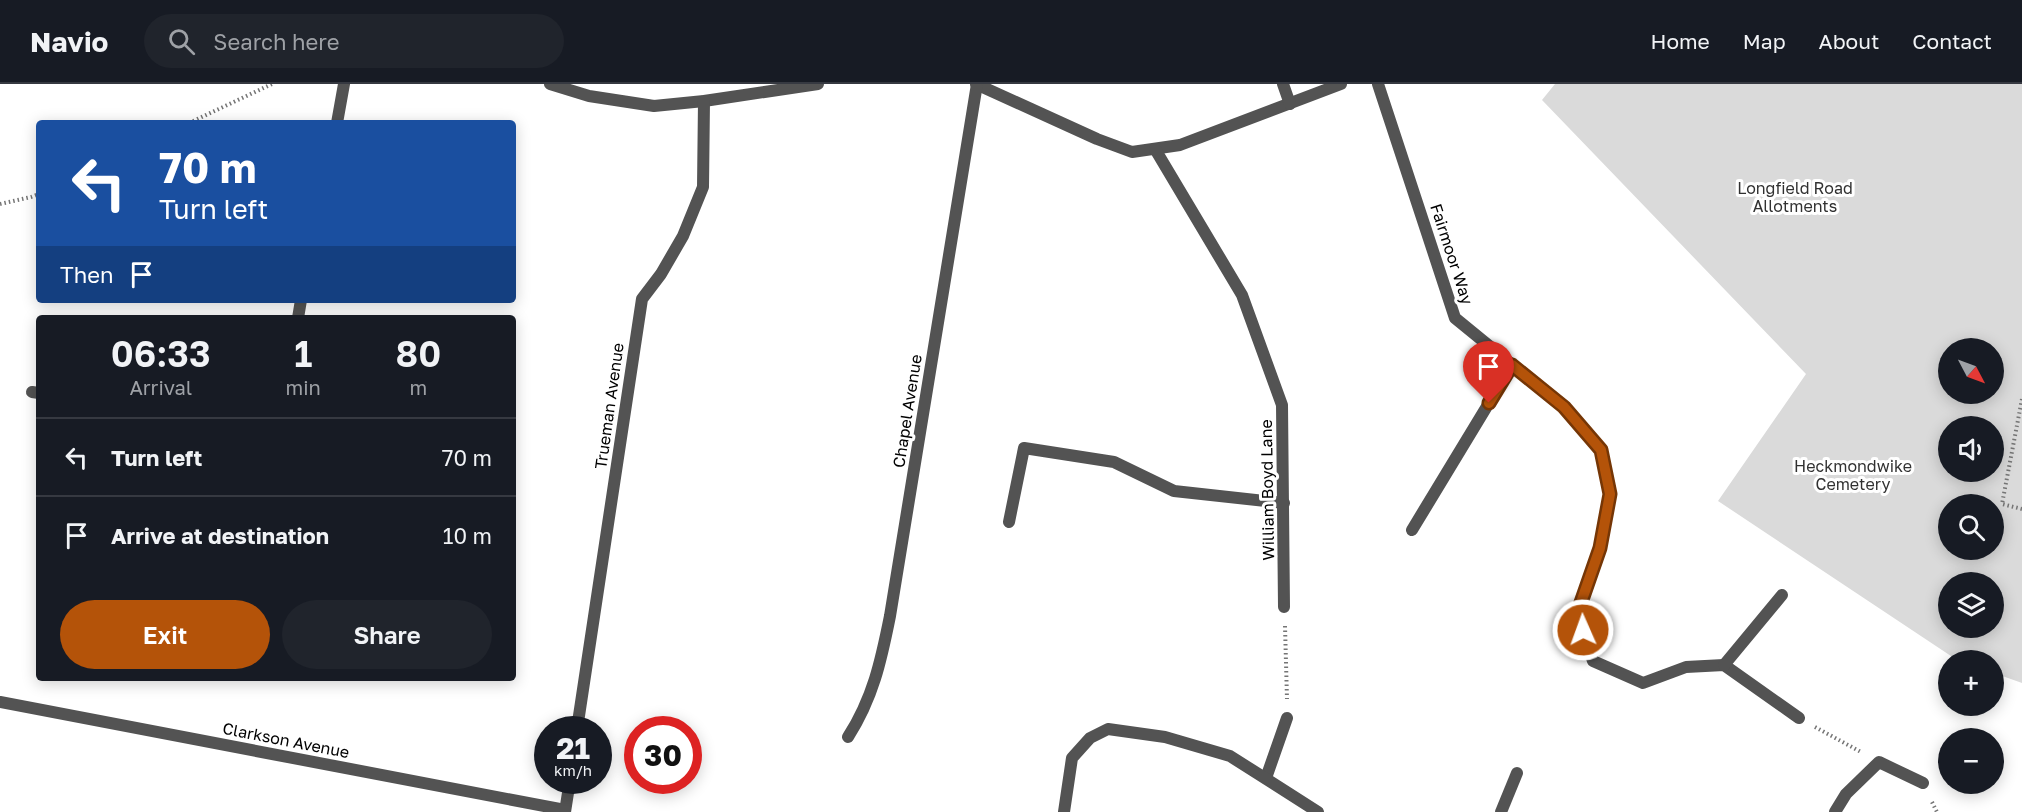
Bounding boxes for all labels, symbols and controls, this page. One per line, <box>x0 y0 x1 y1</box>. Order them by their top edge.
search box <box>144 14 564 68</box>
text: Navio <box>30 25 108 58</box>
icon: search <box>165 25 198 58</box>
text: Search here <box>213 28 339 55</box>
text: Home <box>1650 28 1710 54</box>
text: Map <box>1743 28 1786 54</box>
text: About <box>1819 28 1879 54</box>
text: Contact <box>1912 28 1992 54</box>
text: 70 m <box>159 142 256 192</box>
icon: left <box>60 144 138 222</box>
park label: Longfield Road Allotments <box>1737 178 1853 216</box>
text: Turn left <box>159 193 268 225</box>
street label: Fairmoor Way <box>1426 201 1478 307</box>
icon: arrive <box>125 258 158 291</box>
text: Then <box>60 261 113 288</box>
text: 06:33 <box>111 332 211 375</box>
text: 1 <box>294 332 312 375</box>
text: 80 <box>396 332 441 375</box>
north arrow <box>1938 338 2004 404</box>
map controls <box>1938 338 2004 794</box>
pin <box>1463 341 1514 403</box>
street label: Trueman Avenue <box>590 342 628 470</box>
icon: arrive <box>1472 350 1505 383</box>
street label: Chapel Avenue <box>888 353 926 469</box>
text: Arrival <box>129 375 192 399</box>
text: min <box>286 375 321 399</box>
text: m <box>410 375 427 399</box>
button: sound <box>1938 416 2004 482</box>
street label: William Boyd Lane <box>1256 419 1278 561</box>
icon: left <box>60 441 93 474</box>
text: Turn left <box>111 444 202 471</box>
text: 70 m <box>442 444 492 471</box>
park label: Heckmondwike Cemetery <box>1794 456 1912 494</box>
button: search <box>1938 494 2004 560</box>
icon: arrive <box>60 519 93 552</box>
text: Arrive at destination <box>111 522 329 549</box>
text: 10 m <box>443 522 492 549</box>
button: layers <box>1938 572 2004 638</box>
position arrow <box>1551 598 1615 662</box>
button: Exit <box>60 600 270 669</box>
button: Share <box>282 600 492 669</box>
button: + <box>1938 650 2004 716</box>
speed limit sign: 30 <box>624 716 702 794</box>
street label: Clarkson Avenue <box>221 718 351 762</box>
button: − <box>1938 728 2004 794</box>
text: 21 <box>556 730 590 766</box>
text: km/h <box>554 761 592 779</box>

